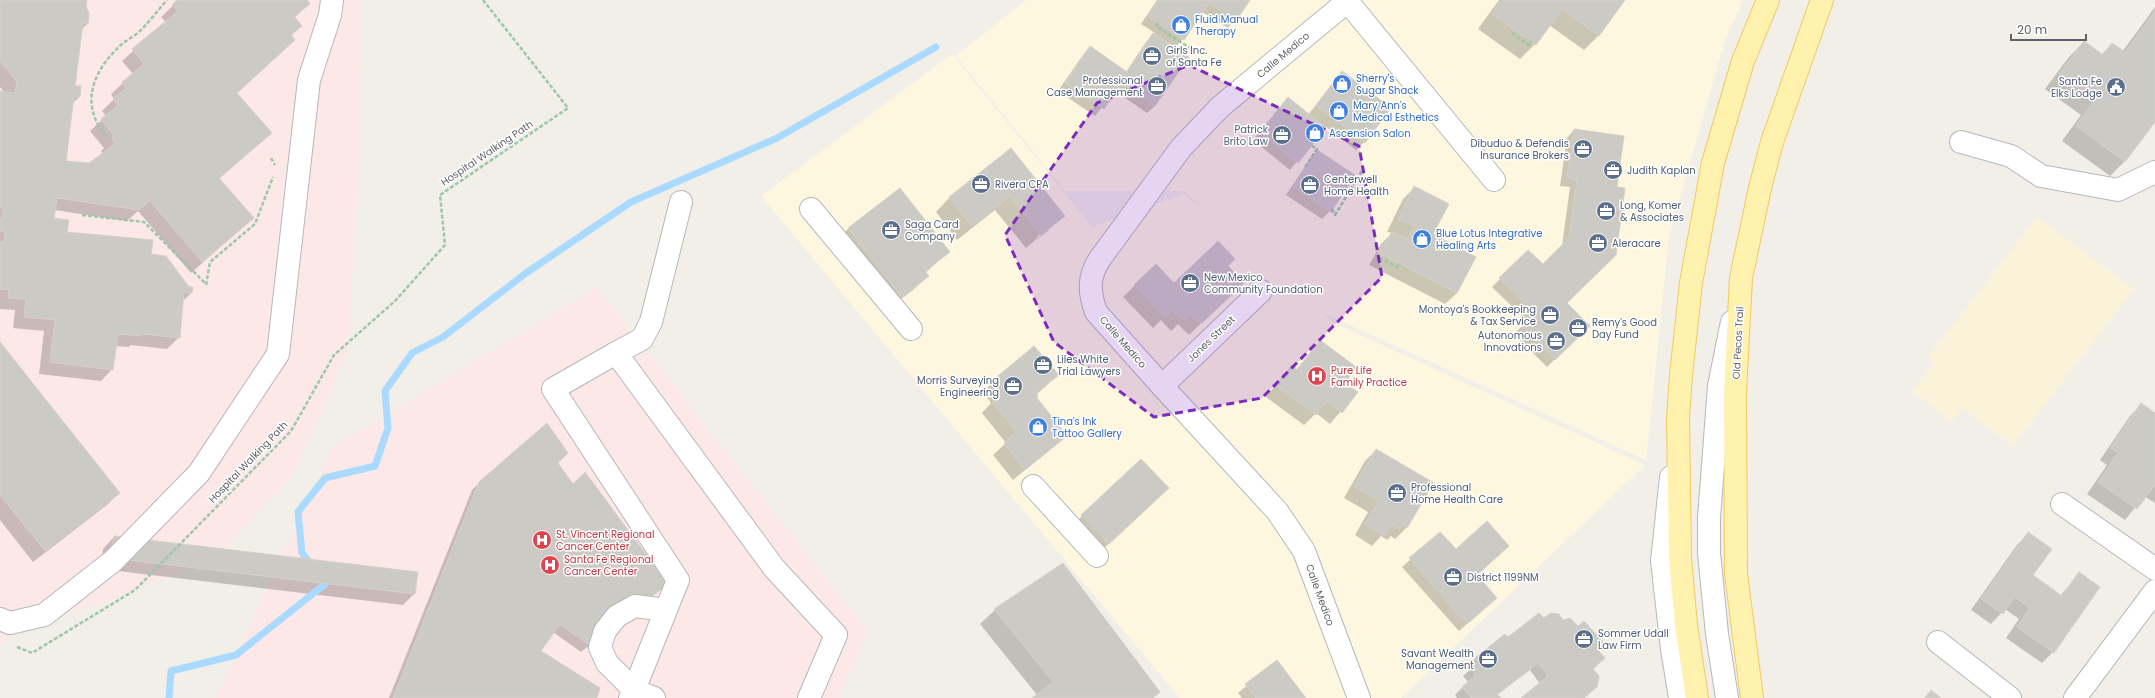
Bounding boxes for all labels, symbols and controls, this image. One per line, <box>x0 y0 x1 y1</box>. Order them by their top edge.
place label: Fluid Manual Therapy <box>1195 12 1258 39</box>
shop icon: Fluid Manual Therapy <box>1170 14 1192 36</box>
scale bar <box>2011 16 2086 42</box>
text: 20 m <box>2017 21 2047 38</box>
street label: Calle Medico <box>1253 28 1313 82</box>
place label: Girls Inc. of Santa Fe <box>1166 43 1222 70</box>
office icon: Girls Inc. of Santa Fe <box>1141 45 1163 67</box>
place label: Sherry's Sugar Shack <box>1356 71 1419 98</box>
place label: Professional Case Management <box>1046 73 1143 100</box>
shop icon: Sherry's Sugar Shack <box>1331 73 1353 95</box>
place label: Santa Fe Elks Lodge <box>2051 74 2102 101</box>
office icon: Professional Case Management <box>1146 75 1168 97</box>
public building icon: Santa Fe Elks Lodge <box>2105 76 2127 98</box>
place label: Mary Ann's Medical Esthetics <box>1353 98 1439 125</box>
shop icon: Mary Ann's Medical Esthetics <box>1328 100 1350 122</box>
street label: Hospital Walking Path <box>438 116 536 190</box>
place label: Patrick Brito Law <box>1224 122 1269 149</box>
shop icon: Ascension Salon <box>1304 122 1326 144</box>
office icon: Patrick Brito Law <box>1271 124 1293 146</box>
place label: Ascension Salon <box>1329 126 1411 141</box>
place label: Dibuduo & Defendis Insurance Brokers <box>1470 136 1569 163</box>
office icon: Dibuduo & Defendis Insurance Brokers <box>1572 138 1594 160</box>
office icon: Judith Kaplan <box>1602 159 1624 181</box>
place label: Judith Kaplan <box>1627 163 1696 178</box>
place label: Centerwell Home Health <box>1324 172 1389 199</box>
office icon: Rivera CPA <box>970 173 992 195</box>
office icon: Centerwell Home Health <box>1299 174 1321 196</box>
place label: Rivera CPA <box>995 177 1049 192</box>
place label: Long, Komer & Associates <box>1620 198 1684 225</box>
office icon: Long, Komer & Associates <box>1595 200 1617 222</box>
place label: Saga Card Company <box>905 217 959 244</box>
office icon: Saga Card Company <box>880 219 902 241</box>
place label: Blue Lotus Integrative Healing Arts <box>1436 226 1542 253</box>
shop icon: Blue Lotus Integrative Healing Arts <box>1411 228 1433 250</box>
office icon: Aleracare <box>1587 232 1609 254</box>
place label: Aleracare <box>1612 236 1661 251</box>
place label: New Mexico Community Foundation <box>1204 270 1323 297</box>
office icon: New Mexico Community Foundation <box>1179 272 1201 294</box>
place label: Montoya's Bookkeeping & Tax Service <box>1419 302 1536 329</box>
office icon: Montoya's Bookkeeping & Tax Service <box>1539 304 1561 326</box>
street label: Old Pecos Trail <box>1729 306 1747 380</box>
street label: Jones Street <box>1184 312 1239 366</box>
street label: Calle Medico <box>1096 313 1150 371</box>
place label: Remy's Good Day Fund <box>1592 315 1657 342</box>
office icon: Remy's Good Day Fund <box>1567 317 1589 339</box>
place label: Autonomous Innovations <box>1478 328 1542 355</box>
office icon: Autonomous Innovations <box>1545 330 1567 352</box>
place label: Liles White Trial Lawyers <box>1057 352 1121 379</box>
office icon: Liles White Trial Lawyers <box>1032 354 1054 376</box>
place label: Pure Life Family Practice <box>1331 363 1407 390</box>
hospital icon: Pure Life Family Practice <box>1306 365 1328 387</box>
place label: Morris Surveying Engineering <box>917 373 999 400</box>
office icon: Morris Surveying Engineering <box>1002 375 1024 397</box>
place label: Tina's Ink Tattoo Gallery <box>1052 414 1122 441</box>
shop icon: Tina's Ink Tattoo Gallery <box>1027 416 1049 438</box>
street label: Hospital Walking Path <box>205 418 291 506</box>
place label: Professional Home Health Care <box>1411 480 1503 507</box>
office icon: Professional Home Health Care <box>1386 482 1408 504</box>
place label: St. Vincent Regional Cancer Center <box>556 527 654 554</box>
hospital icon: St. Vincent Regional Cancer Center <box>531 529 553 551</box>
place label: Santa Fe Regional Cancer Center <box>564 552 654 579</box>
hospital icon: Santa Fe Regional Cancer Center <box>539 554 561 576</box>
street label: Calle Medico <box>1302 562 1338 628</box>
office icon: District 1199NM <box>1442 566 1464 588</box>
place label: District 1199NM <box>1467 570 1539 585</box>
place label: Sommer Udall Law Firm <box>1598 626 1669 653</box>
office icon: Sommer Udall Law Firm <box>1573 628 1595 650</box>
place label: Savant Wealth Management <box>1401 646 1474 673</box>
office icon: Savant Wealth Management <box>1477 648 1499 670</box>

